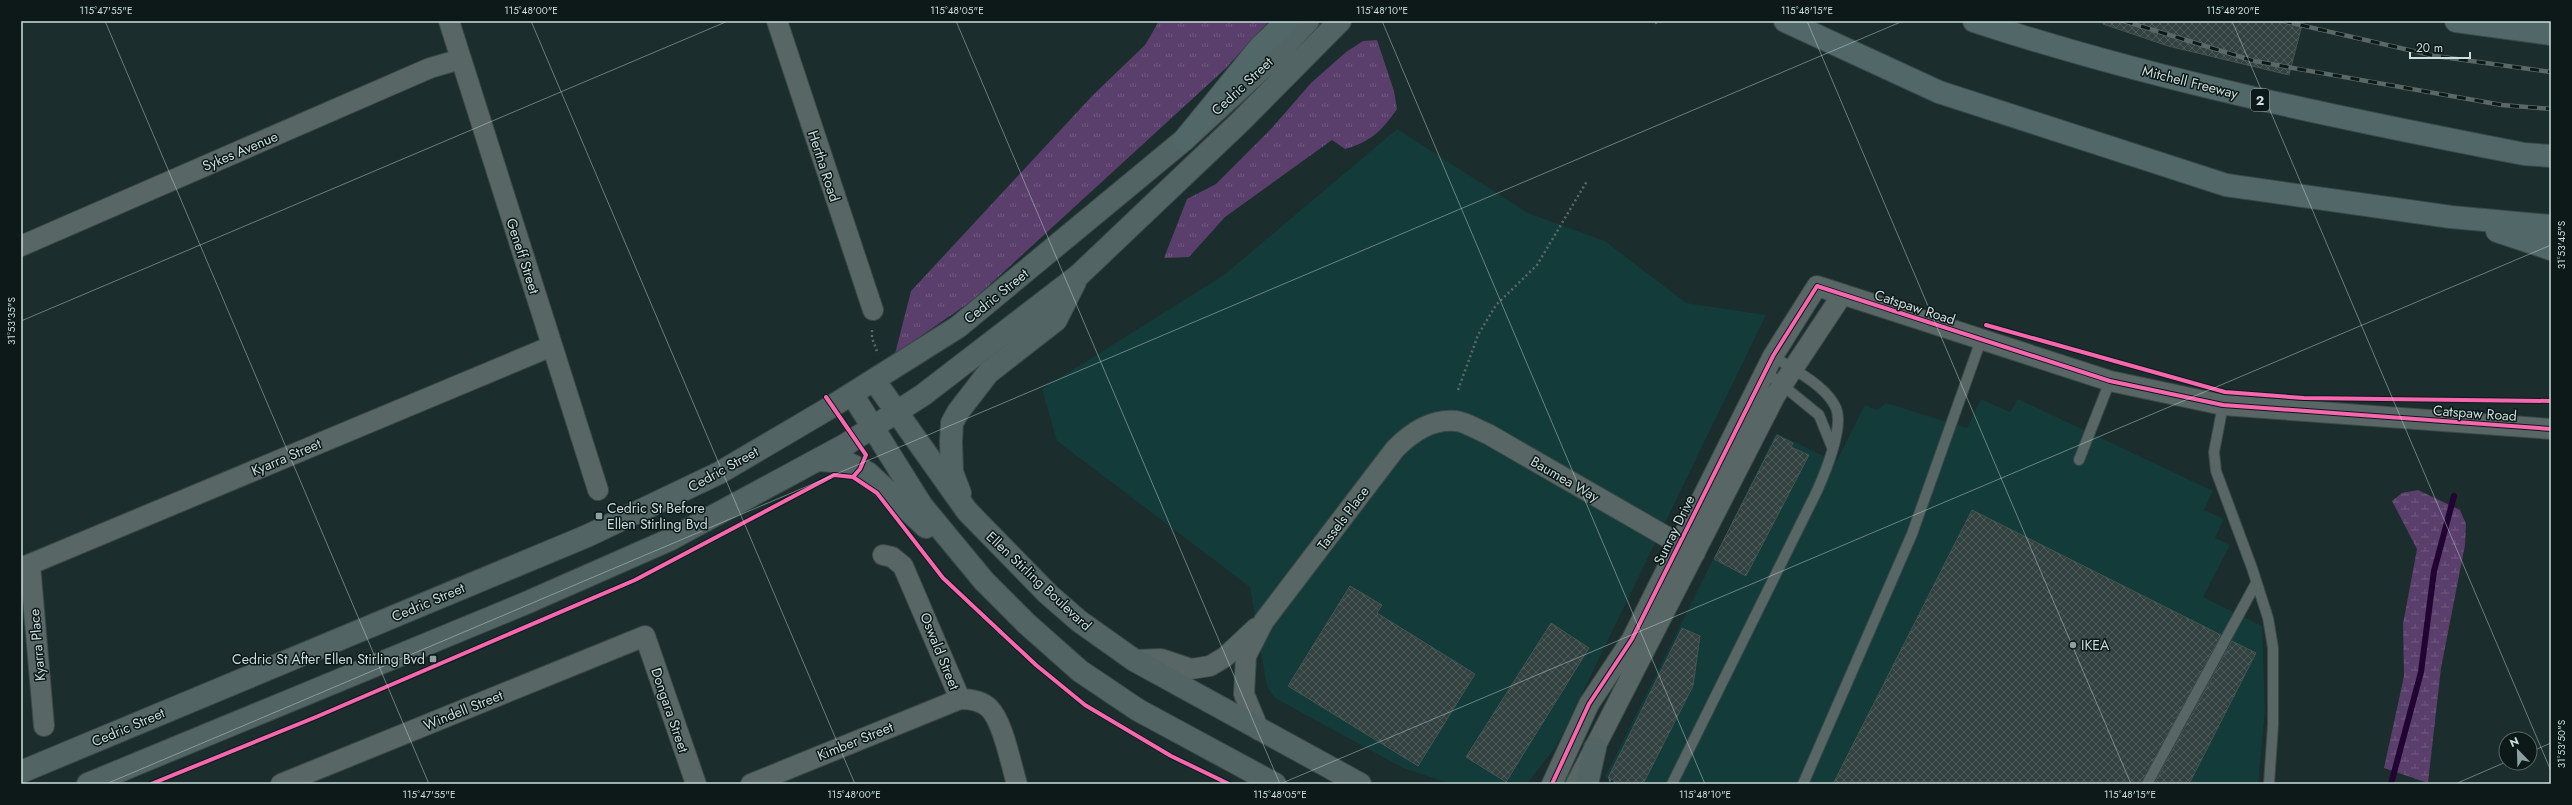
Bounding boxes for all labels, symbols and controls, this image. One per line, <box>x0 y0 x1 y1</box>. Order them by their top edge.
text: 115°47'55"E <box>80 3 132 18</box>
text: 115°48'00"E <box>504 3 558 18</box>
text: 115°48'05"E <box>930 3 984 18</box>
text: 115°48'10"E <box>1356 3 1408 18</box>
text: 115°48'15"E <box>1781 3 1833 18</box>
text: 115°48'20"E <box>2206 3 2260 18</box>
scale bar <box>2410 34 2470 60</box>
text: 20 m <box>2416 39 2443 57</box>
street label: Cedric Street <box>1207 52 1278 120</box>
street label: Mitchell Freeway <box>2140 60 2241 104</box>
road number: 2 <box>2251 89 2269 111</box>
street label: Sykes Avenue <box>199 126 281 176</box>
street label: Hertha Road <box>803 128 845 204</box>
street label: Geneff Street <box>501 216 545 297</box>
text: 31°53'45"S <box>2554 220 2569 269</box>
street label: Cedric Street <box>960 263 1033 328</box>
street label: Catspaw Road <box>1872 285 1958 329</box>
text: 31°53'35"S <box>4 297 19 345</box>
street label: Catspaw Road <box>2432 400 2518 426</box>
street label: Kyarra Street <box>248 433 325 481</box>
street label: Cedric Street <box>684 441 762 497</box>
street label: Baumea Way <box>1527 451 1604 507</box>
street label: Tassels Place <box>1312 482 1374 554</box>
street label: Sunray Drive <box>1649 492 1699 568</box>
place label: Cedric St Before Ellen Stirling Bvd <box>607 498 708 534</box>
marker: Cedric St Before Ellen Stirling Bvd <box>594 511 604 521</box>
street label: Ellen Stirling Boulevard <box>982 527 1096 635</box>
street label: Cedric Street <box>388 577 468 626</box>
street label: Kyarra Place <box>24 608 50 682</box>
street label: Oswald Street <box>915 609 965 693</box>
place label: IKEA <box>2081 635 2110 655</box>
marker: IKEA <box>2068 640 2078 650</box>
place label: Cedric St After Ellen Stirling Bvd <box>232 649 425 669</box>
marker: Cedric St After Ellen Stirling Bvd <box>428 654 438 664</box>
street label: Dongara Street <box>646 665 694 756</box>
street label: Windell Street <box>420 685 506 735</box>
street label: Cedric Street <box>88 702 168 751</box>
street label: Kimber Street <box>814 716 896 765</box>
text: 31°53'50"S <box>2554 719 2569 768</box>
north arrow <box>2498 731 2538 771</box>
text: N <box>2507 733 2521 751</box>
text: 115°47'55"E <box>403 787 455 802</box>
text: 115°48'00"E <box>827 787 881 802</box>
text: 115°48'05"E <box>1253 787 1307 802</box>
text: 115°48'10"E <box>1679 787 1731 802</box>
text: 115°48'15"E <box>2104 787 2156 802</box>

